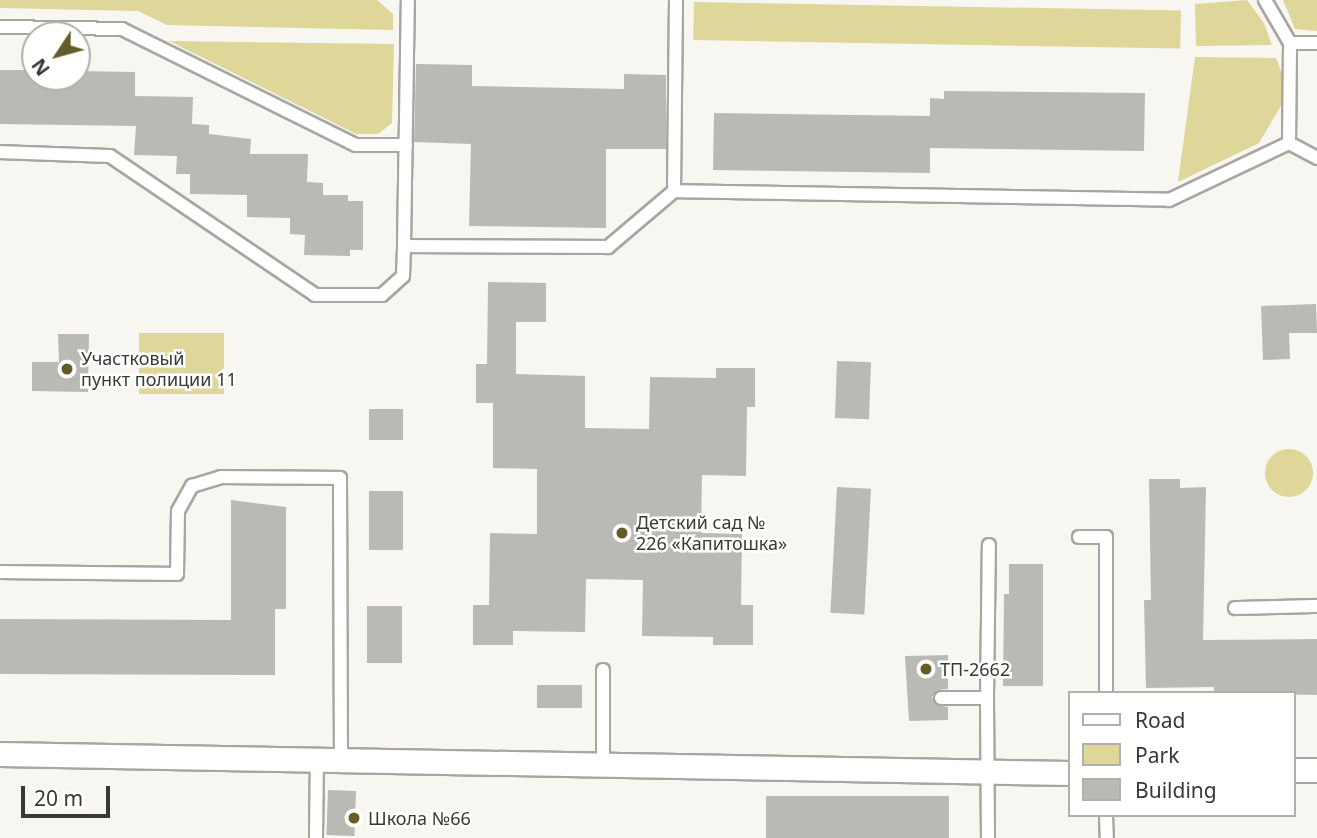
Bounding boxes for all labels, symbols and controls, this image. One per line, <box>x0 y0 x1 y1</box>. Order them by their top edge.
north arrow <box>21 21 91 91</box>
text: N <box>26 53 56 81</box>
place label: Участковый пункт полиции 11 <box>81 348 237 390</box>
marker: Участковый пункт полиции 11 <box>59 361 75 377</box>
place label: Детский сад № 226 «Капитошка» <box>636 512 787 554</box>
marker: Детский сад № 226 «Капитошка» <box>614 525 630 541</box>
place label: ТП-2662 <box>940 658 1010 680</box>
marker: ТП-2662 <box>918 661 934 677</box>
legend <box>1068 691 1296 817</box>
text: Road <box>1135 706 1185 734</box>
text: Park <box>1135 741 1179 769</box>
scale bar <box>24 772 114 816</box>
text: Building <box>1135 776 1217 804</box>
text: 20 m <box>34 784 83 812</box>
place label: Школа №66 <box>368 807 471 829</box>
marker: Школа №66 <box>346 810 362 826</box>

